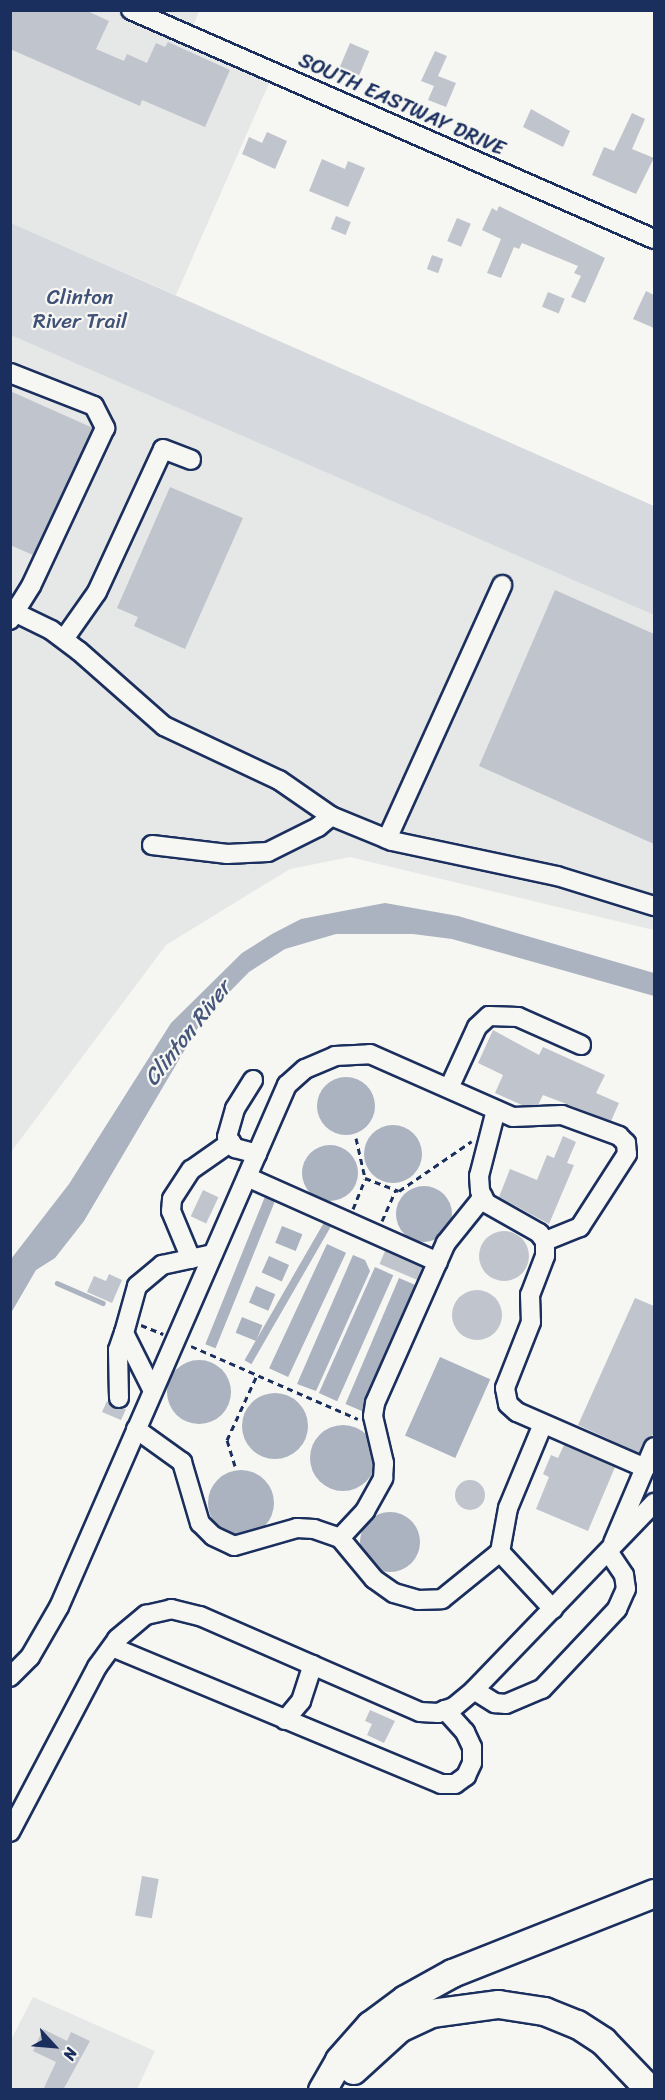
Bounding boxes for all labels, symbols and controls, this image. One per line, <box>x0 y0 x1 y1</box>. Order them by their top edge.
street label: SOUTH EASTWAY DRIVE <box>293 46 511 162</box>
park label: Clinton River Trail <box>33 284 127 334</box>
water label: Clinton River <box>138 975 236 1091</box>
north arrow <box>24 2016 84 2076</box>
text: N <box>55 2043 86 2065</box>

